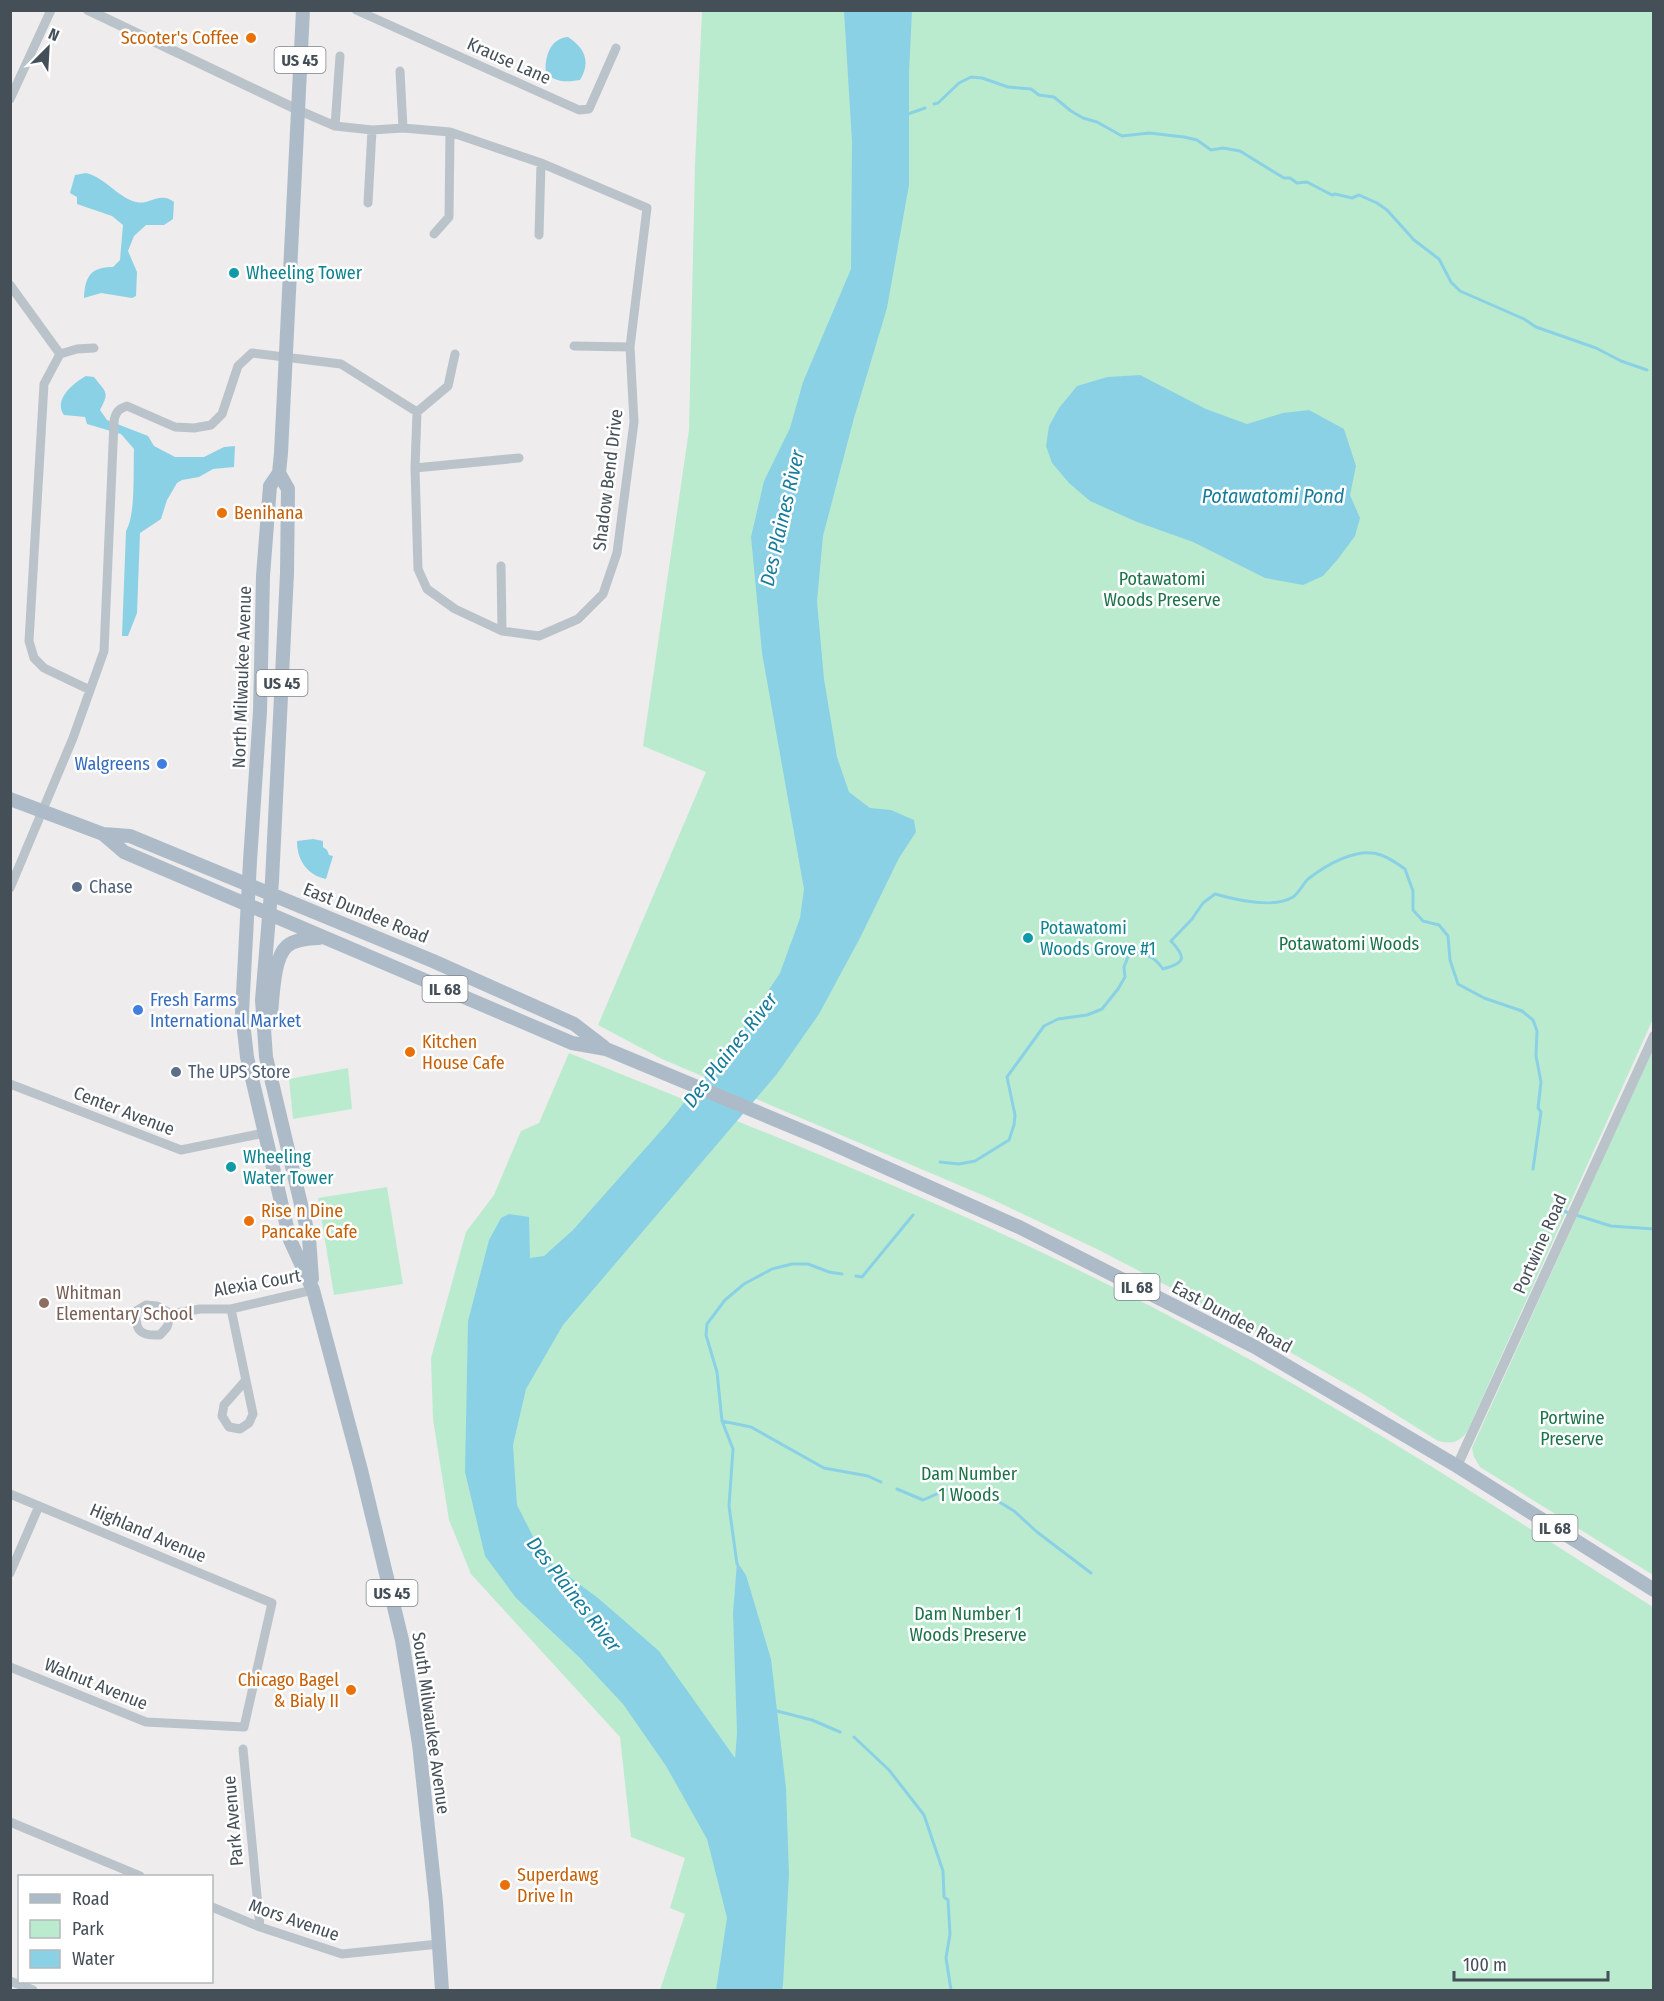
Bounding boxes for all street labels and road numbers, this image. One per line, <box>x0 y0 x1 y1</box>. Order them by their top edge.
street label: Krause Lane <box>464 33 554 89</box>
road number: US 45 <box>274 47 326 73</box>
street label: Shadow Bend Drive <box>588 408 628 552</box>
street label: North Milwaukee Avenue <box>228 585 256 769</box>
road number: US 45 <box>256 670 308 696</box>
street label: East Dundee Road <box>300 878 432 948</box>
road number: IL 68 <box>422 976 468 1002</box>
street label: Center Avenue <box>70 1082 178 1140</box>
street label: Portwine Road <box>1508 1191 1572 1297</box>
street label: Alexia Court <box>212 1264 302 1301</box>
road number: IL 68 <box>1114 1274 1160 1300</box>
street label: East Dundee Road <box>1168 1276 1296 1358</box>
street label: Highland Avenue <box>86 1499 210 1567</box>
road number: IL 68 <box>1532 1515 1578 1541</box>
road number: US 45 <box>366 1580 418 1606</box>
street label: South Milwaukee Avenue <box>407 1631 455 1816</box>
street label: Walnut Avenue <box>41 1653 151 1715</box>
street label: Park Avenue <box>218 1775 248 1867</box>
street label: Mors Avenue <box>246 1894 342 1946</box>

